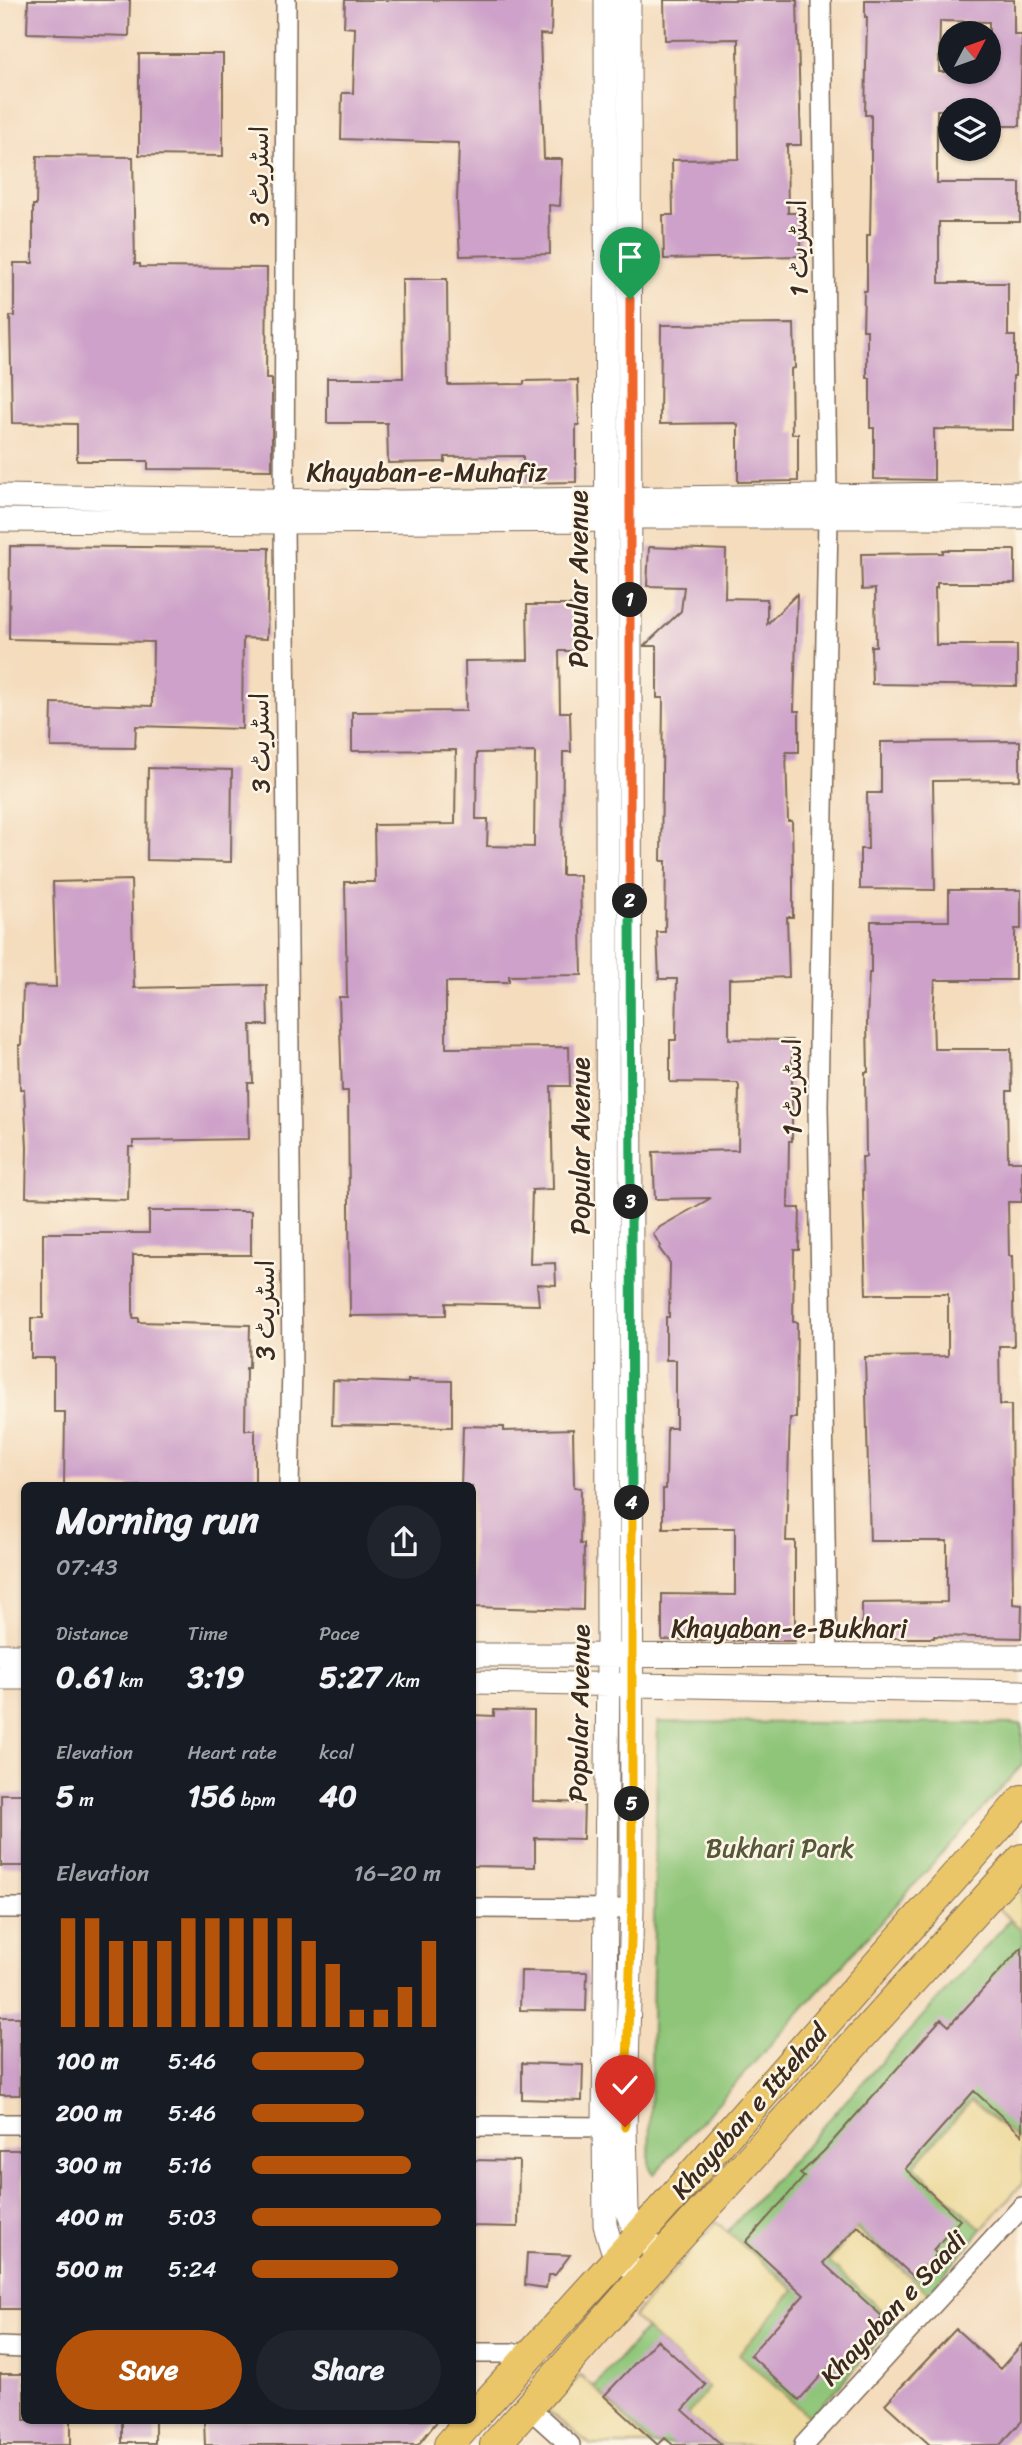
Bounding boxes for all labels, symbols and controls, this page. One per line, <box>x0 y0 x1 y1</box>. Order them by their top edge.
north arrow <box>938 21 1001 84</box>
map controls <box>938 21 1001 161</box>
button: layers <box>938 98 1001 161</box>
street label: اسٹریٹ 3 <box>236 126 282 226</box>
street label: اسٹریٹ 1 <box>774 199 822 297</box>
pin <box>600 227 660 299</box>
icon: arrive <box>611 238 649 276</box>
street label: Khayaban-e-Muhafiz <box>307 449 548 495</box>
street label: Popular Avenue <box>555 490 601 668</box>
pin: 1 <box>612 582 648 618</box>
text: 1 <box>625 583 634 616</box>
street label: اسٹریٹ 3 <box>236 692 284 794</box>
pin: 2 <box>612 884 648 918</box>
text: 2 <box>624 884 635 917</box>
street label: اسٹریٹ 1 <box>769 1038 815 1136</box>
street label: Popular Avenue <box>557 1057 603 1235</box>
pin: 3 <box>614 1184 648 1220</box>
text: 3 <box>625 1185 636 1218</box>
street label: اسٹریٹ 3 <box>242 1260 288 1360</box>
pin: 4 <box>614 1486 650 1520</box>
text: 4 <box>626 1486 637 1519</box>
text: Morning run <box>56 1487 259 1554</box>
button: share <box>367 1505 441 1579</box>
text: 07:43 <box>56 1547 118 1588</box>
street label: Khayaban-e-Bukhari <box>671 1605 908 1651</box>
text: Distance <box>56 1617 128 1650</box>
text: Time <box>188 1617 228 1650</box>
text: Pace <box>319 1617 360 1650</box>
street label: Popular Avenue <box>554 1623 604 1802</box>
text: 0.61 <box>56 1650 114 1704</box>
text: 3:19 <box>188 1650 244 1704</box>
text: 5:27 <box>319 1650 381 1704</box>
text: km <box>114 1664 144 1697</box>
text: /km <box>381 1664 420 1697</box>
text: Elevation <box>56 1736 133 1769</box>
text: Heart rate <box>188 1736 277 1769</box>
text: kcal <box>319 1736 354 1769</box>
text: 5 <box>56 1769 74 1823</box>
text: 156 <box>188 1769 236 1823</box>
text: 40 <box>319 1769 357 1823</box>
text: m <box>74 1783 94 1816</box>
text: bpm <box>236 1783 276 1816</box>
pin: 5 <box>614 1786 650 1822</box>
text: 5 <box>626 1787 637 1820</box>
park label: Bukhari Park <box>706 1825 855 1871</box>
text: Elevation <box>56 1853 149 1894</box>
text: 16–20 m <box>354 1853 441 1894</box>
street label: Khayaban e Ittehad <box>659 2010 841 2210</box>
text: 100 m <box>56 2041 119 2082</box>
text: 5:46 <box>168 2041 216 2082</box>
pin <box>595 2055 655 2127</box>
icon: check <box>606 2066 644 2104</box>
text: 200 m <box>56 2093 122 2134</box>
text: 5:46 <box>168 2093 216 2134</box>
text: 300 m <box>56 2145 121 2186</box>
text: 5:16 <box>168 2145 212 2186</box>
text: 400 m <box>56 2197 123 2238</box>
text: 5:03 <box>168 2197 216 2238</box>
street label: Khayaban e Saadi <box>808 2219 979 2397</box>
text: 500 m <box>56 2249 123 2290</box>
text: 5:24 <box>168 2249 217 2290</box>
button: Save <box>56 2330 242 2410</box>
button: Share <box>256 2330 441 2410</box>

